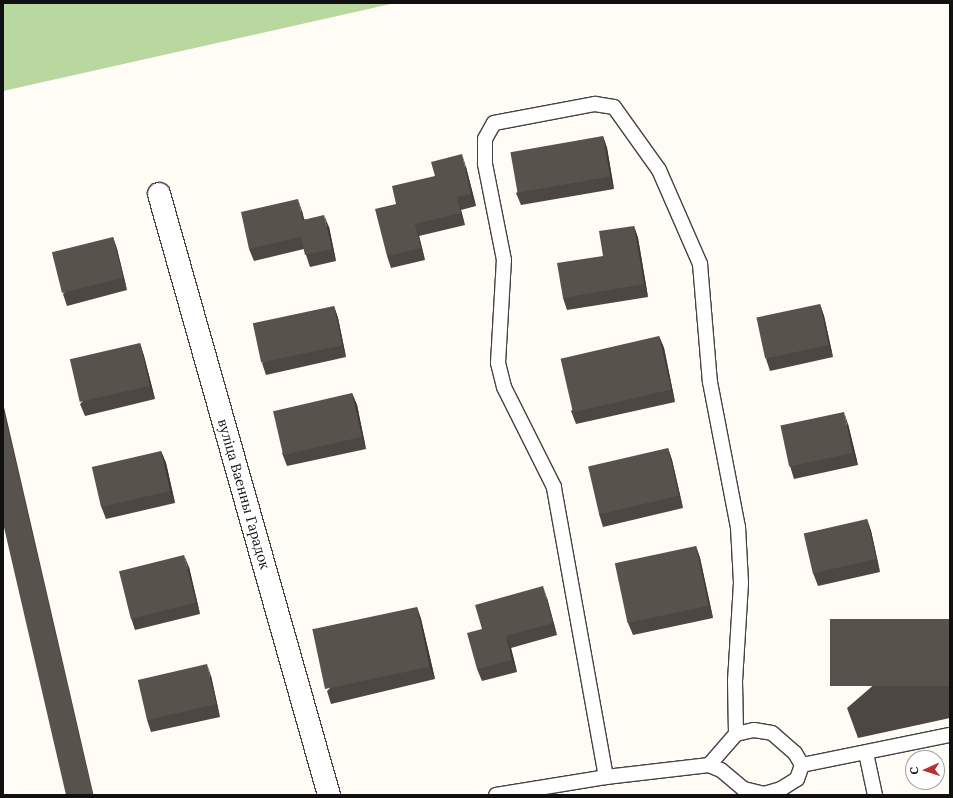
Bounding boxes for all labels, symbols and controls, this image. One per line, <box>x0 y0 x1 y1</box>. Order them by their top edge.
street label: вуліца Ваенны Гарадок <box>214 417 274 571</box>
north arrow <box>905 750 945 790</box>
text: С <box>907 766 921 775</box>

